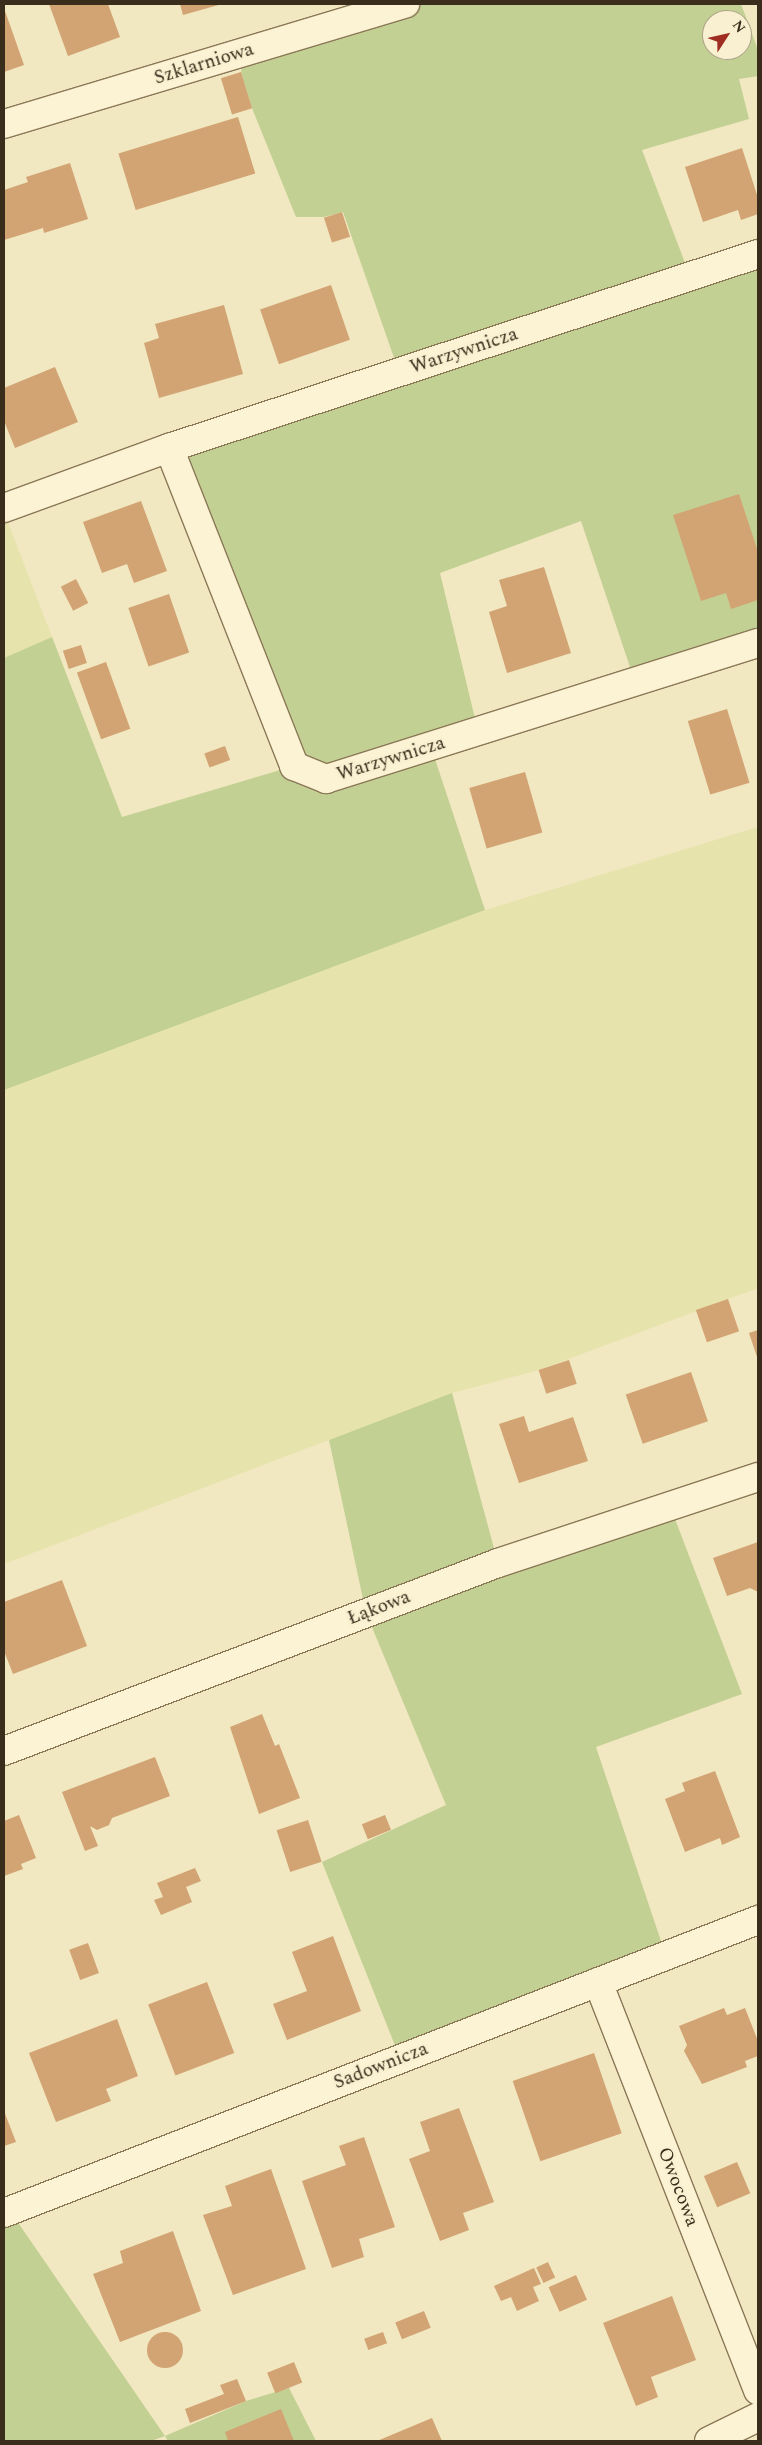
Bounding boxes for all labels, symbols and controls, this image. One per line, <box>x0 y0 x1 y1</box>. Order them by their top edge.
north arrow <box>702 10 752 60</box>
text: N <box>727 16 751 37</box>
street label: Szklarniowa <box>151 38 257 90</box>
street label: Warzywnicza <box>407 323 521 379</box>
street label: Warzywnicza <box>334 732 448 786</box>
street label: Łąkowa <box>344 1586 414 1630</box>
street label: Sadownicza <box>331 2038 431 2094</box>
street label: Owocowa <box>652 2144 704 2230</box>

